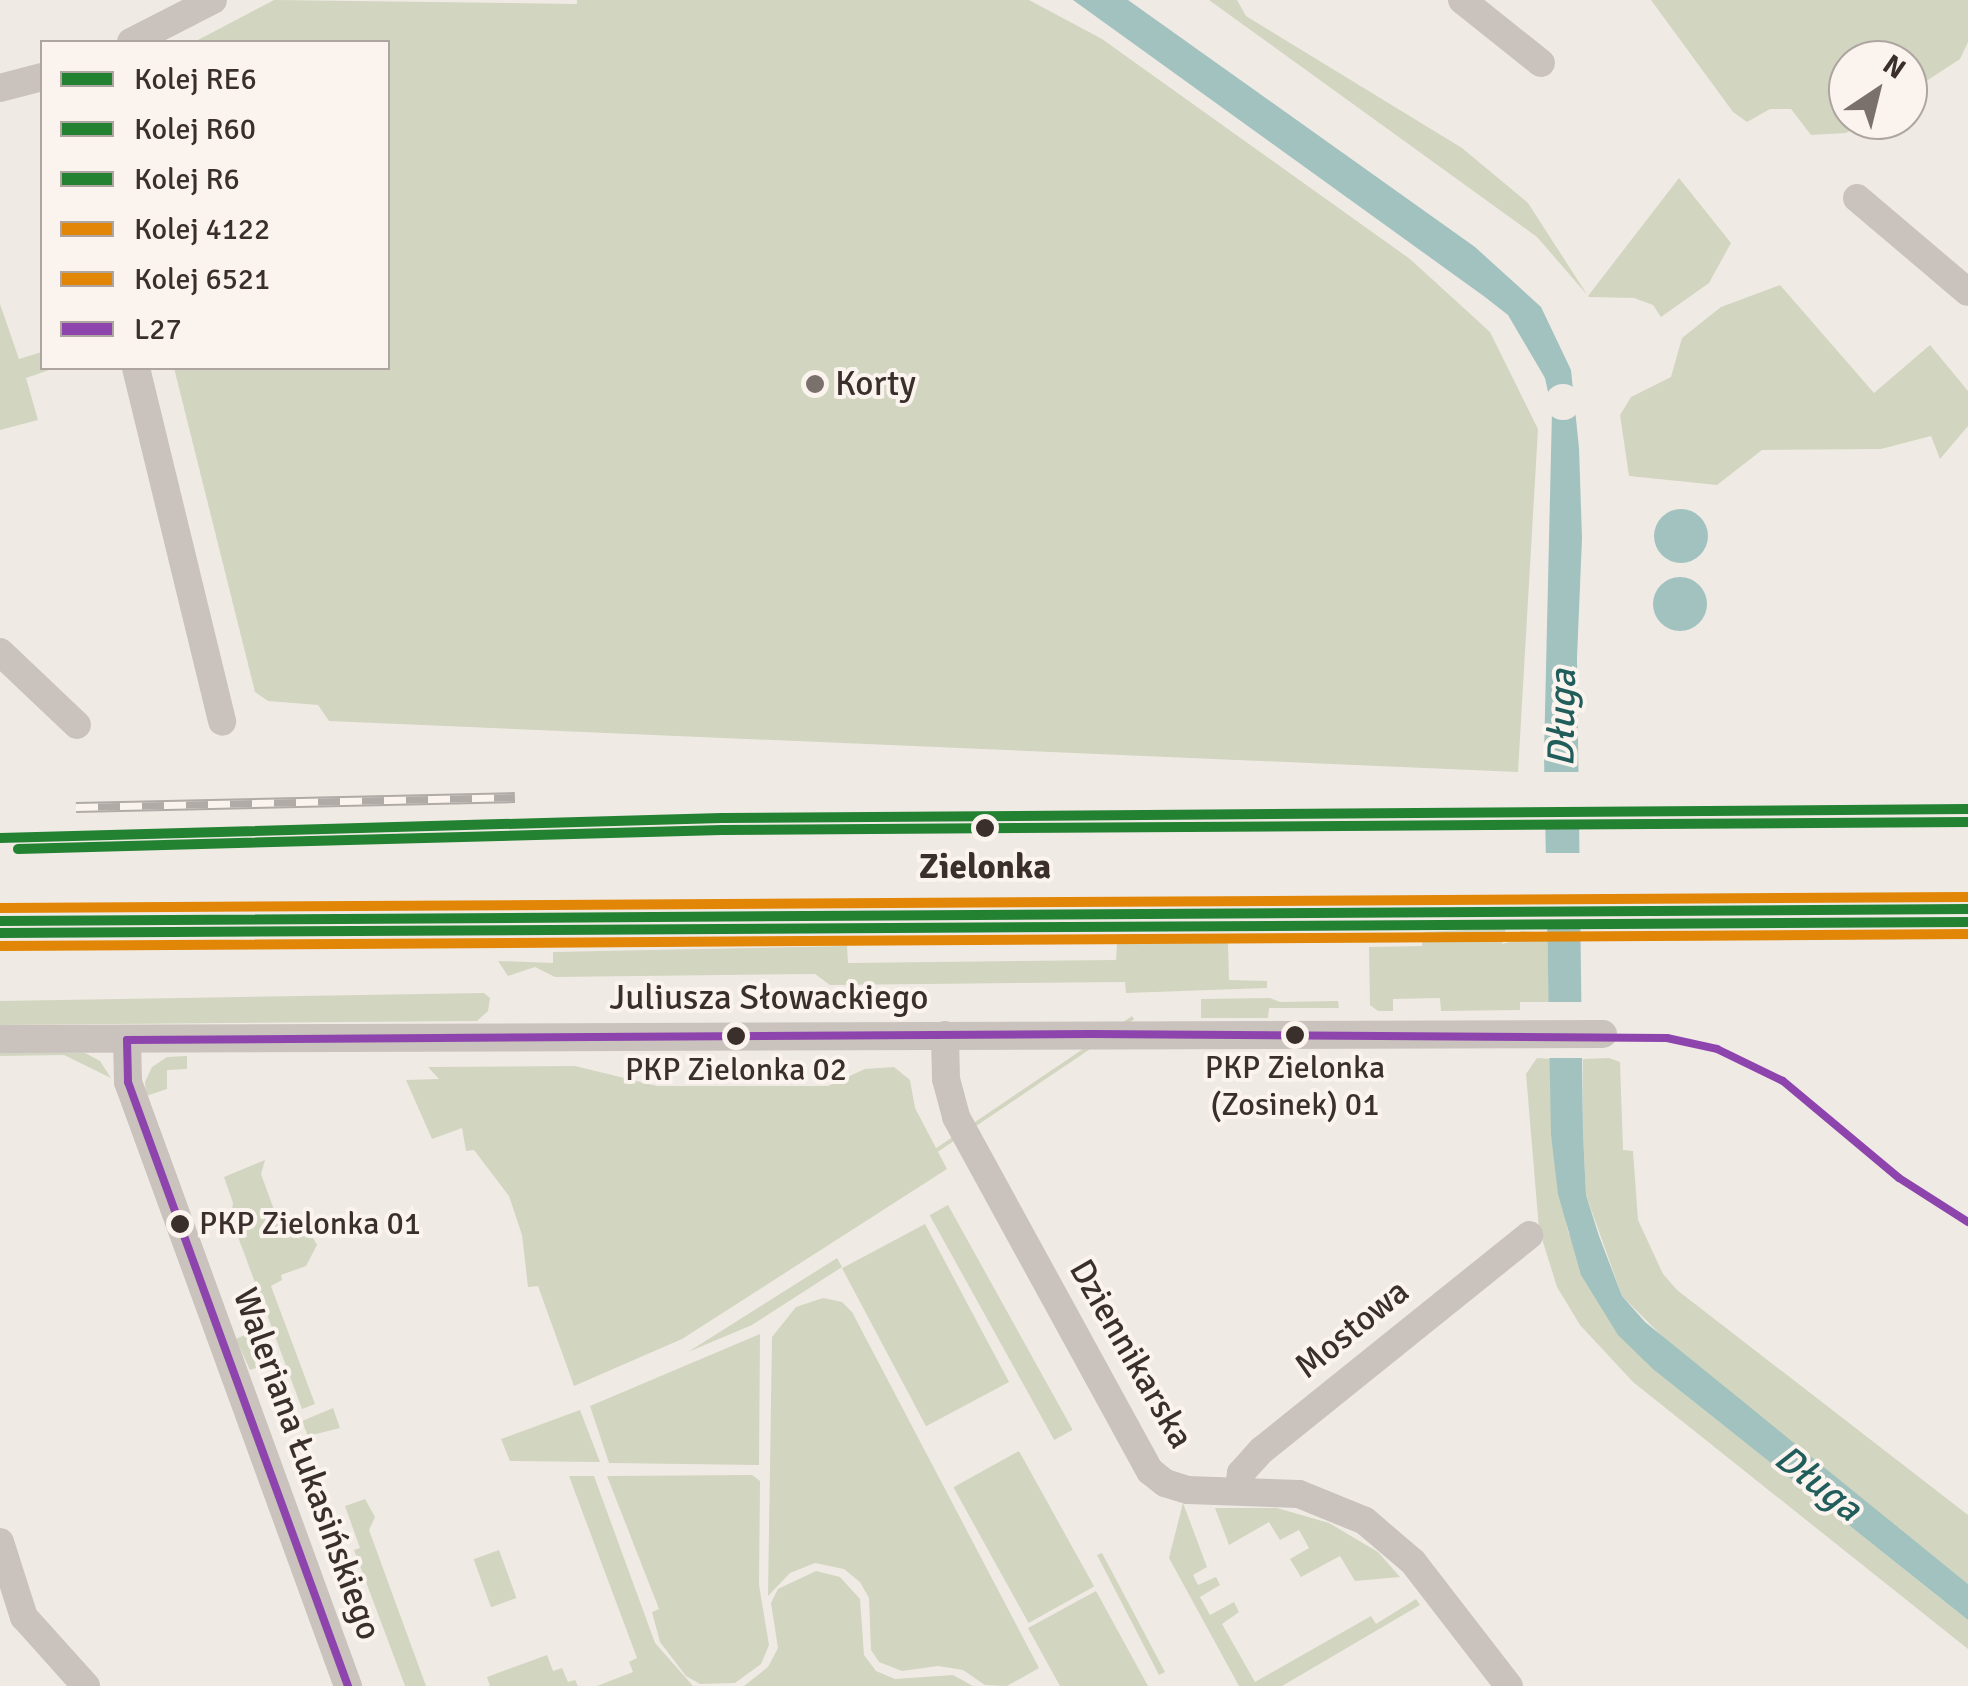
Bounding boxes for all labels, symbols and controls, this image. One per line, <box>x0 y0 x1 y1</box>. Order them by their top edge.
legend <box>40 40 390 370</box>
north arrow <box>1828 40 1928 140</box>
text: N <box>1876 48 1912 87</box>
text: Kolej RE6 <box>134 61 257 98</box>
text: Kolej R60 <box>134 111 256 148</box>
text: Kolej R6 <box>134 161 240 198</box>
text: Kolej 4122 <box>134 211 270 248</box>
text: Kolej 6521 <box>134 261 270 298</box>
text: L27 <box>134 311 182 348</box>
place label: Korty <box>835 363 916 405</box>
marker: Korty <box>804 373 826 395</box>
water label: Długa <box>1538 669 1586 767</box>
marker: Zielonka <box>972 815 998 841</box>
place label: Zielonka <box>919 846 1051 888</box>
street label: Juliusza Słowackiego <box>609 977 929 1019</box>
marker: PKP Zielonka (Zosinek) 01 <box>1285 1025 1305 1045</box>
marker: PKP Zielonka 02 <box>726 1026 746 1046</box>
place label: PKP Zielonka (Zosinek) 01 <box>1205 1050 1385 1125</box>
place label: PKP Zielonka 02 <box>625 1051 847 1089</box>
place label: PKP Zielonka 01 <box>199 1205 421 1243</box>
marker: PKP Zielonka 01 <box>170 1214 190 1234</box>
street label: Dziennikarska <box>1060 1252 1202 1456</box>
street label: Mostowa <box>1287 1270 1417 1388</box>
street label: Waleriana Łukasińskiego <box>224 1282 390 1646</box>
water label: Długa <box>1766 1435 1870 1531</box>

